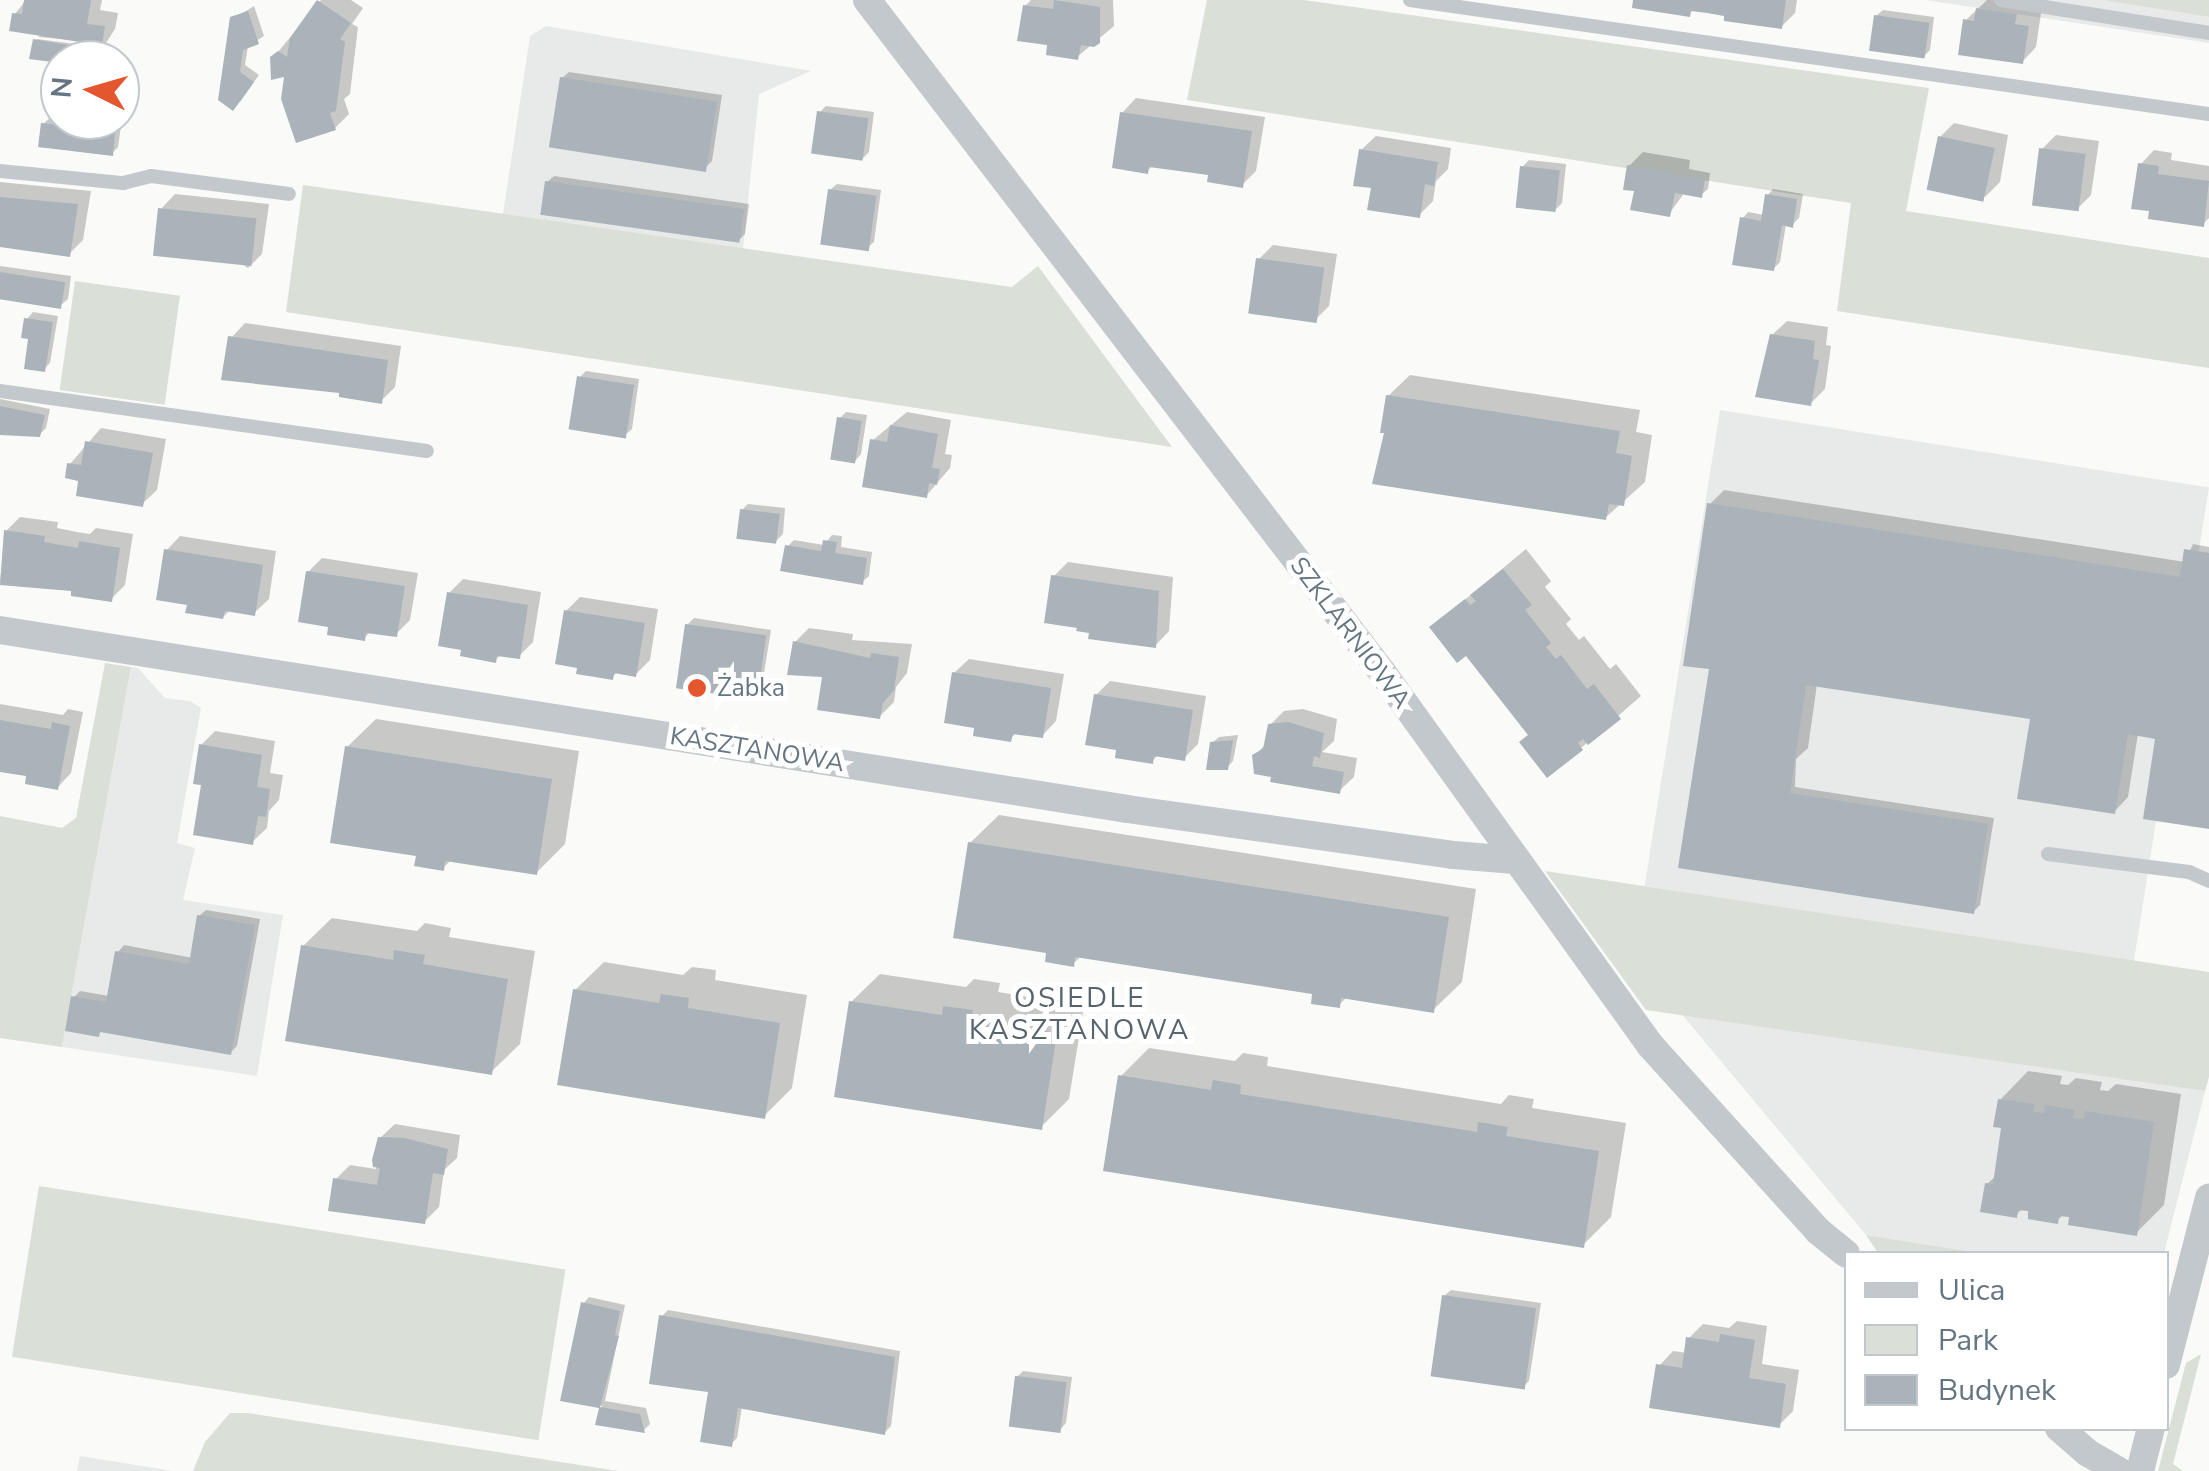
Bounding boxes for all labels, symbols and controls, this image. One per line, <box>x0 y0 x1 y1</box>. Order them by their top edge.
north arrow <box>40 40 140 140</box>
text: N <box>42 75 82 100</box>
street label: SZKLARNIOWA <box>1283 551 1417 715</box>
place label: Żabka <box>717 673 785 703</box>
marker: Żabka <box>686 677 708 699</box>
street label: KASZTANOWA <box>668 721 846 779</box>
district label: OSIEDLE KASZTANOWA <box>969 981 1191 1047</box>
legend <box>1844 1251 2169 1431</box>
text: Ulica <box>1938 1270 2005 1311</box>
text: Park <box>1938 1320 1998 1361</box>
text: Budynek <box>1938 1370 2056 1411</box>

